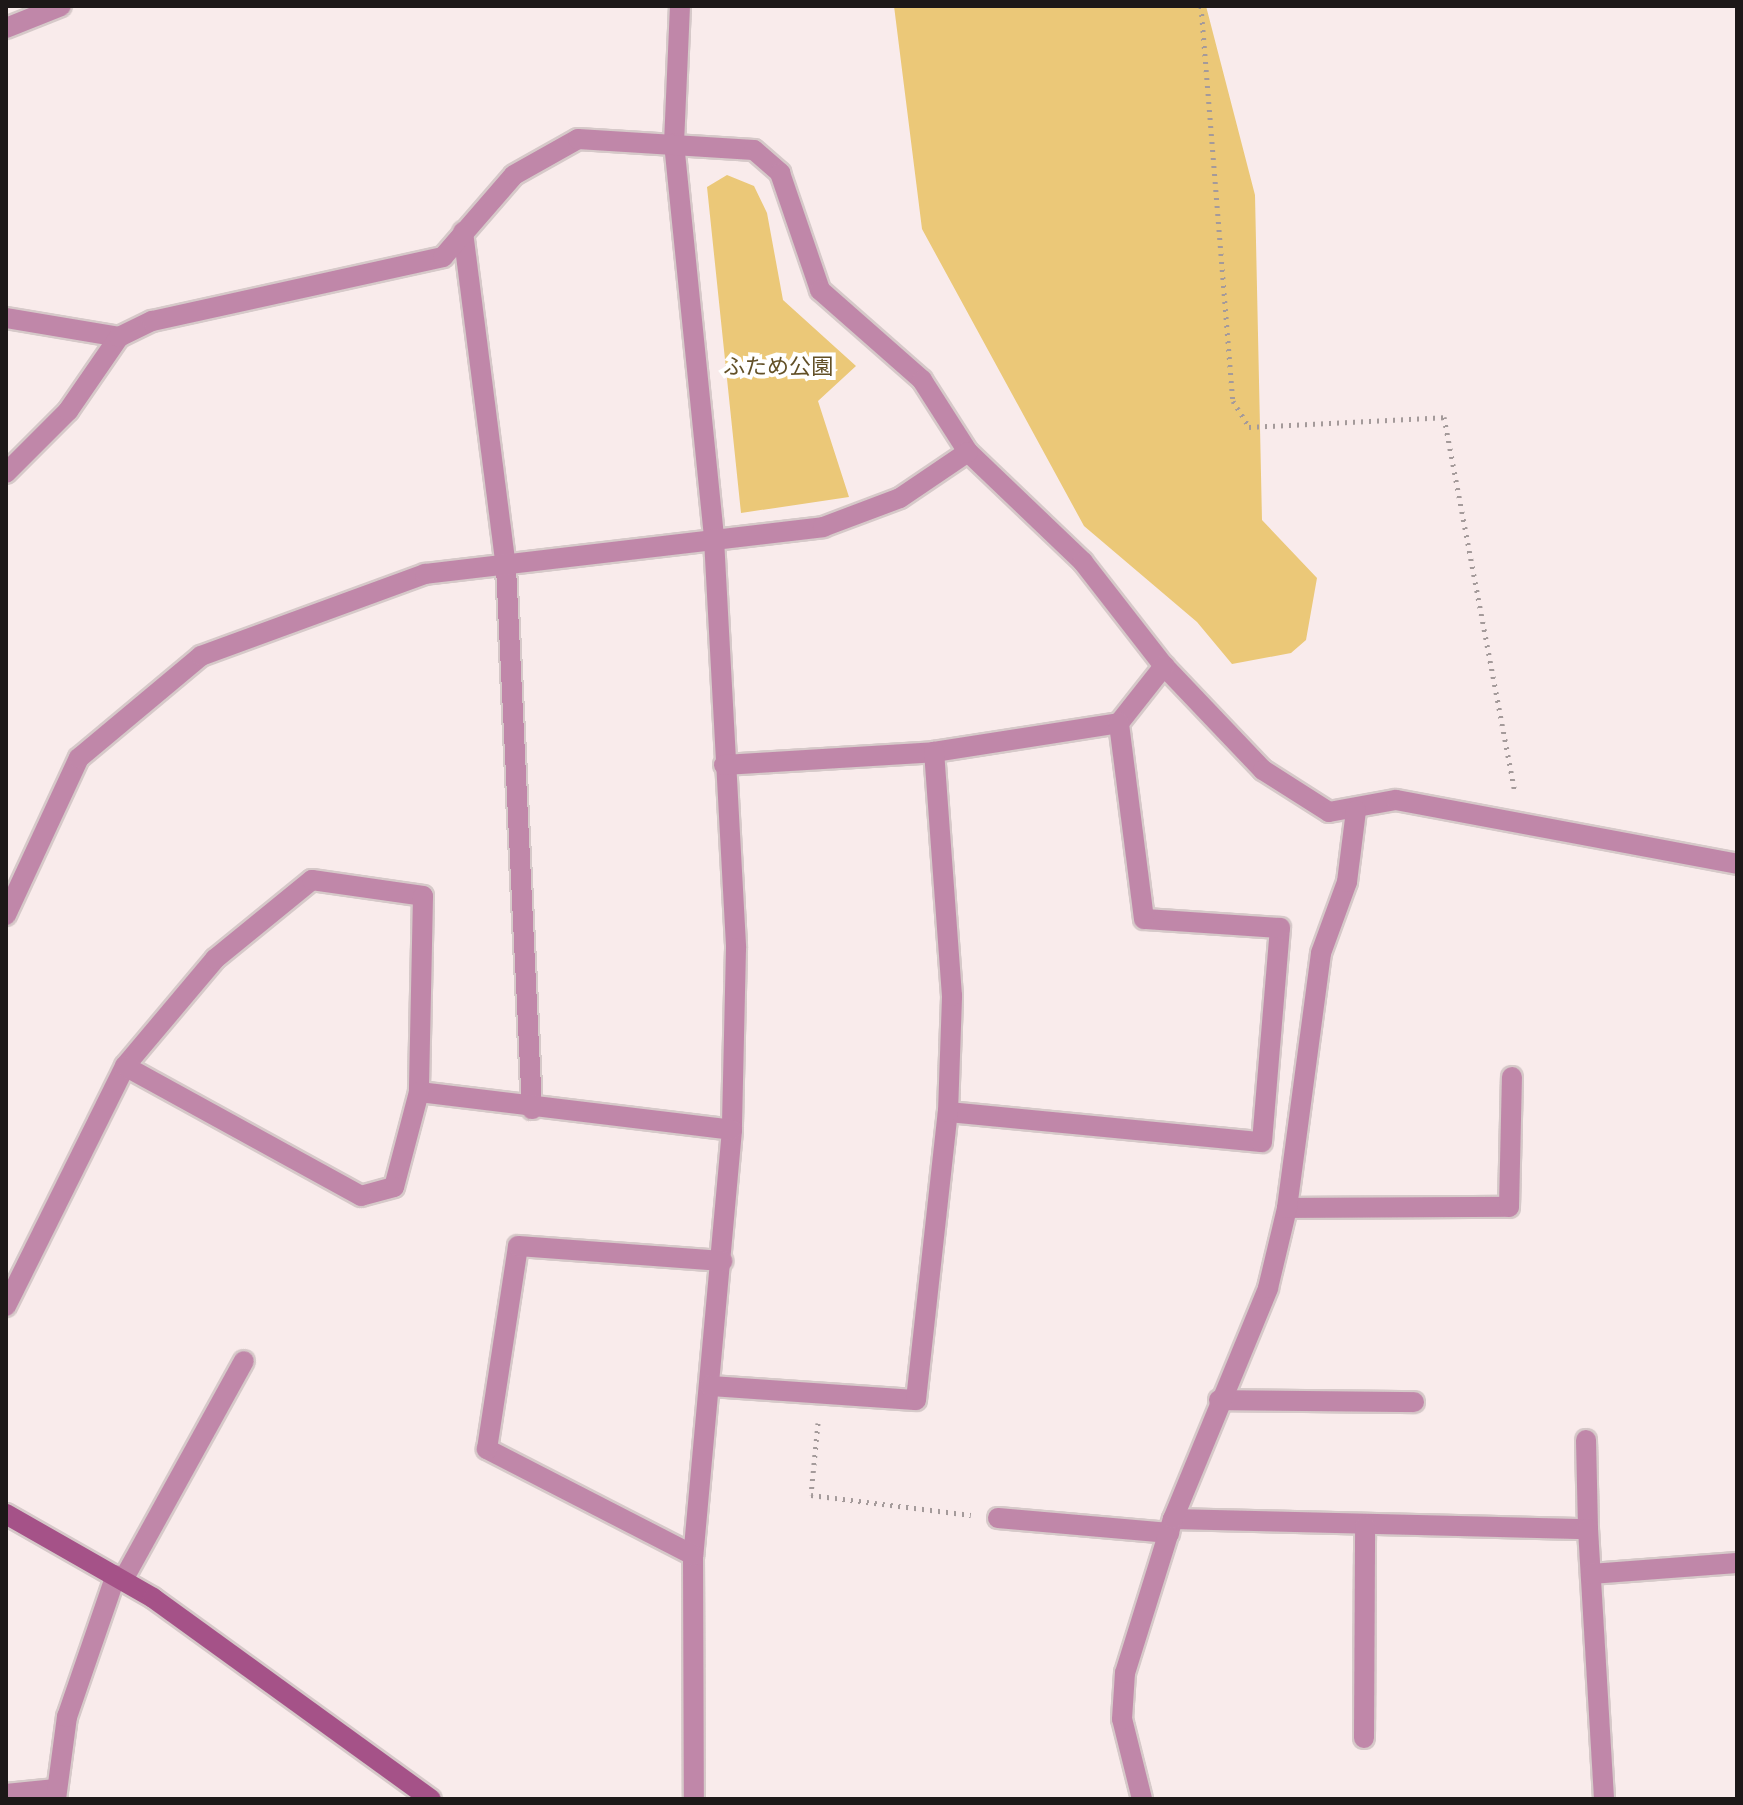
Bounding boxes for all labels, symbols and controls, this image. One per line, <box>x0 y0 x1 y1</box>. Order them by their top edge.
park label: ふため公園 <box>723 354 833 380</box>

